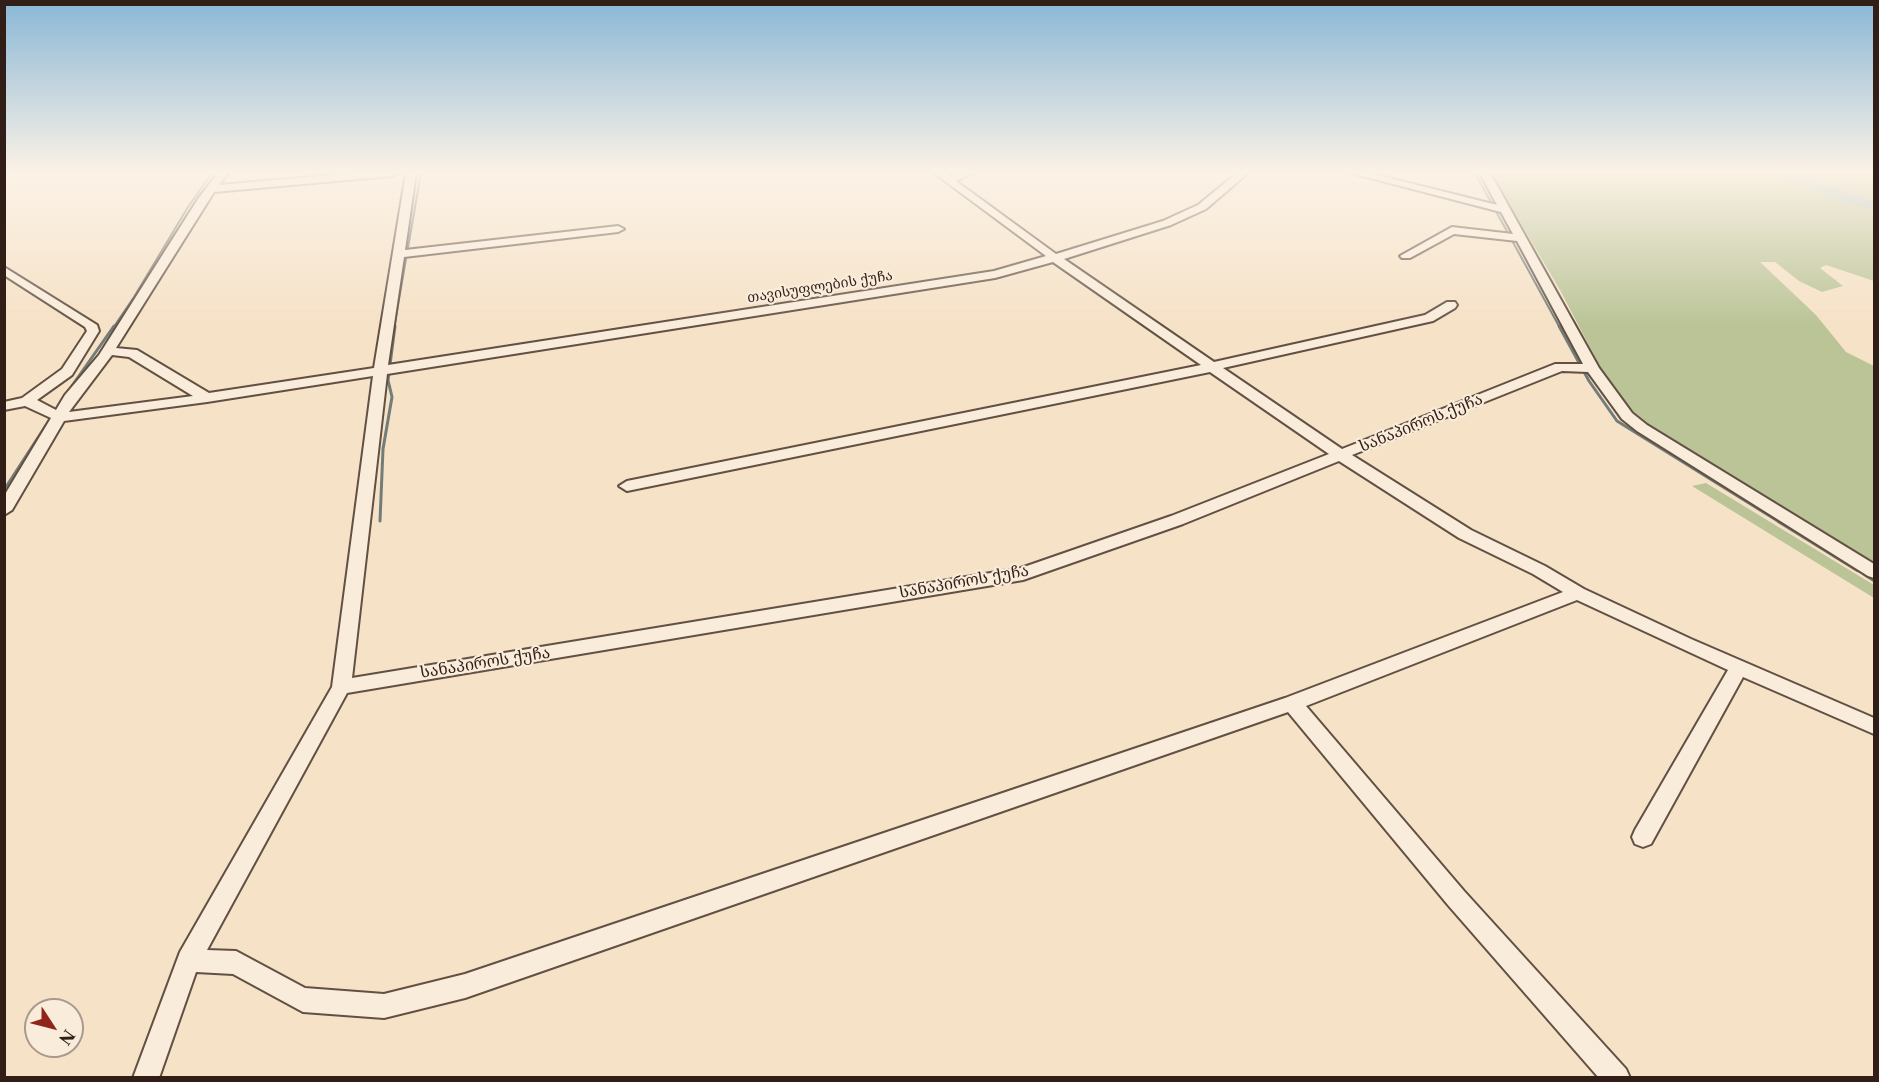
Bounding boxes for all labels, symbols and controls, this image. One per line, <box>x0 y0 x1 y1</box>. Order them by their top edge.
street label: თავისუფლების ქუჩა <box>746 267 894 307</box>
street label: სანაპიროს ქუჩა <box>1356 389 1486 457</box>
street label: სანაპიროს ქუჩა <box>898 561 1030 603</box>
street label: სანაპიროს ქუჩა <box>419 643 551 683</box>
north arrow <box>24 998 84 1058</box>
text: N <box>55 1026 79 1049</box>

